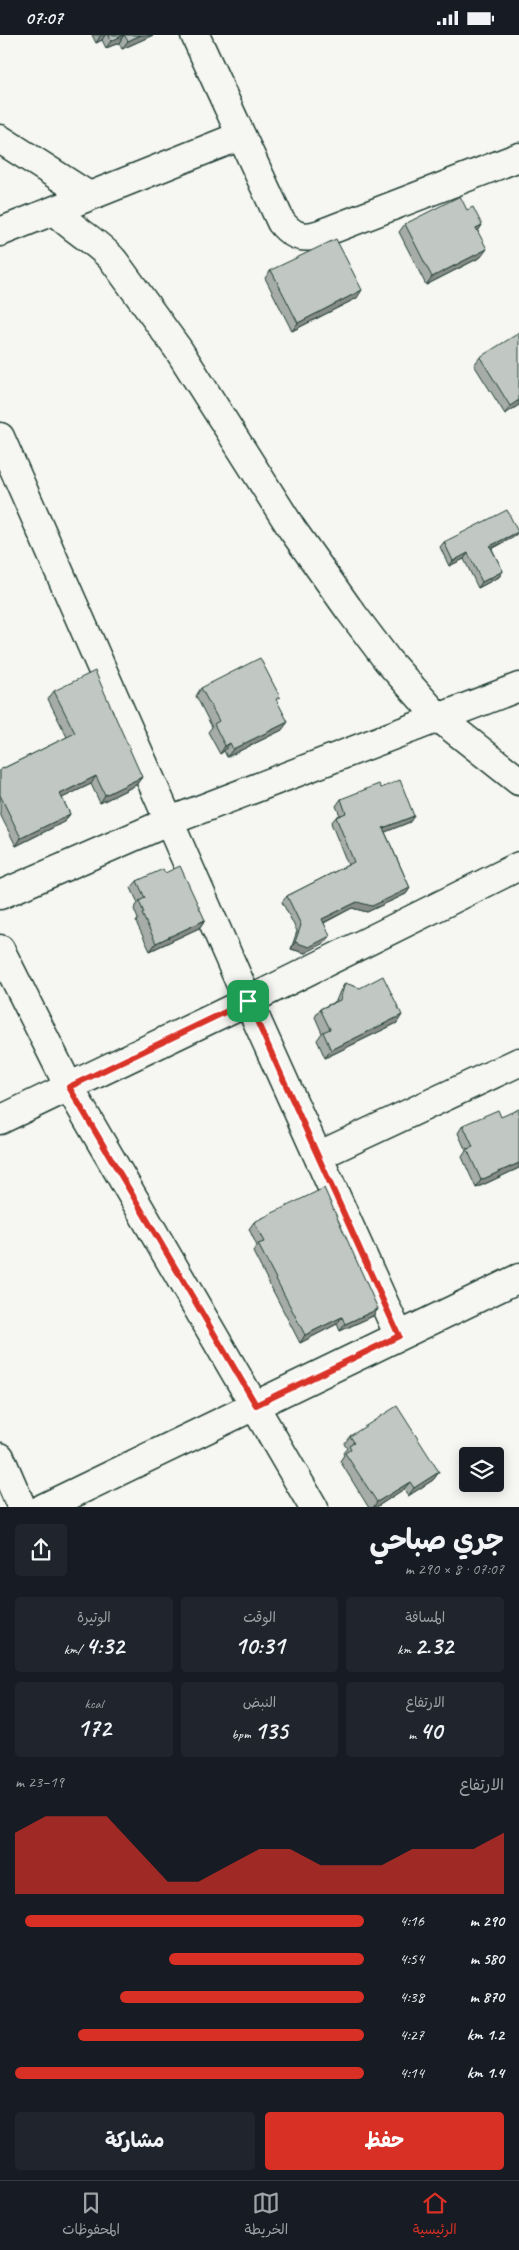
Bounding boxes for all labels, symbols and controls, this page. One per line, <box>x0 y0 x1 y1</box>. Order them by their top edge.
text: 07:07 <box>25 6 63 30</box>
pin <box>227 980 269 1022</box>
icon: arrive <box>234 987 262 1015</box>
map controls <box>459 1447 504 1492</box>
button: layers <box>459 1447 504 1492</box>
text: جري صباحي <box>369 1522 504 1557</box>
button: share <box>15 1524 67 1576</box>
text: 07:07 · 8 × 290 m <box>405 1559 504 1579</box>
text: الوتيرة <box>77 1609 111 1626</box>
text: الوقت <box>243 1609 276 1626</box>
text: المسافة <box>405 1609 445 1626</box>
text: 4:32 <box>85 1630 124 1662</box>
text: 10:31 <box>235 1630 284 1662</box>
text: 2.32 <box>414 1630 453 1662</box>
text: /km <box>64 1641 85 1658</box>
text: km <box>397 1641 414 1658</box>
text: النبض <box>243 1694 276 1711</box>
text: الارتفاع <box>406 1694 445 1711</box>
text: kcal <box>85 1695 103 1712</box>
text: 172 <box>77 1712 111 1744</box>
text: 135 <box>254 1715 288 1747</box>
text: 40 <box>420 1715 442 1747</box>
text: bpm <box>232 1726 254 1743</box>
text: m <box>408 1726 420 1743</box>
text: 19–23 m <box>15 1772 64 1792</box>
text: الارتفاع <box>459 1775 504 1795</box>
text: 4:16 <box>399 1911 424 1931</box>
text: 290 m <box>470 1911 504 1931</box>
text: 4:54 <box>399 1949 424 1969</box>
text: 580 m <box>470 1949 504 1969</box>
text: 4:38 <box>399 1987 424 2007</box>
text: 870 m <box>469 1987 504 2007</box>
text: 4:27 <box>399 2025 424 2045</box>
text: 1.2 km <box>467 2025 504 2045</box>
text: 4:14 <box>399 2063 424 2083</box>
text: 1.4 km <box>467 2063 504 2083</box>
button: مشاركة <box>15 2112 255 2170</box>
button: حفظ <box>265 2112 504 2170</box>
tab: المحفوظات <box>62 2189 120 2242</box>
tab: الخريطة <box>245 2189 288 2242</box>
tab: الرئيسية <box>413 2189 457 2242</box>

